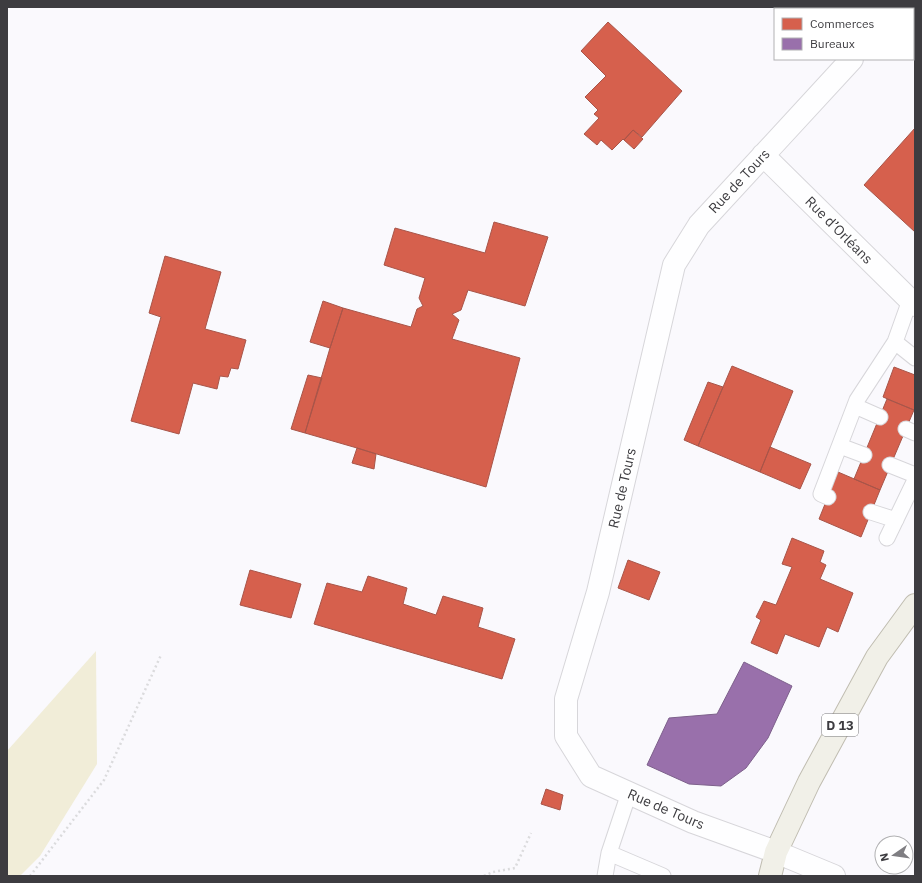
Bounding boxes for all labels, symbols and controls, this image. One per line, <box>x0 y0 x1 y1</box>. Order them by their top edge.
legend <box>774 8 914 60</box>
text: Commerces <box>810 16 875 31</box>
text: Bureaux <box>810 36 855 51</box>
street label: Rue de Tours <box>705 145 774 217</box>
street label: Rue d’Orléans <box>801 192 877 268</box>
street label: Rue de Tours <box>604 446 640 530</box>
road number: D 13 <box>822 714 858 736</box>
street label: Rue de Tours <box>625 785 707 833</box>
north arrow <box>874 835 914 875</box>
text: N <box>877 852 892 863</box>

